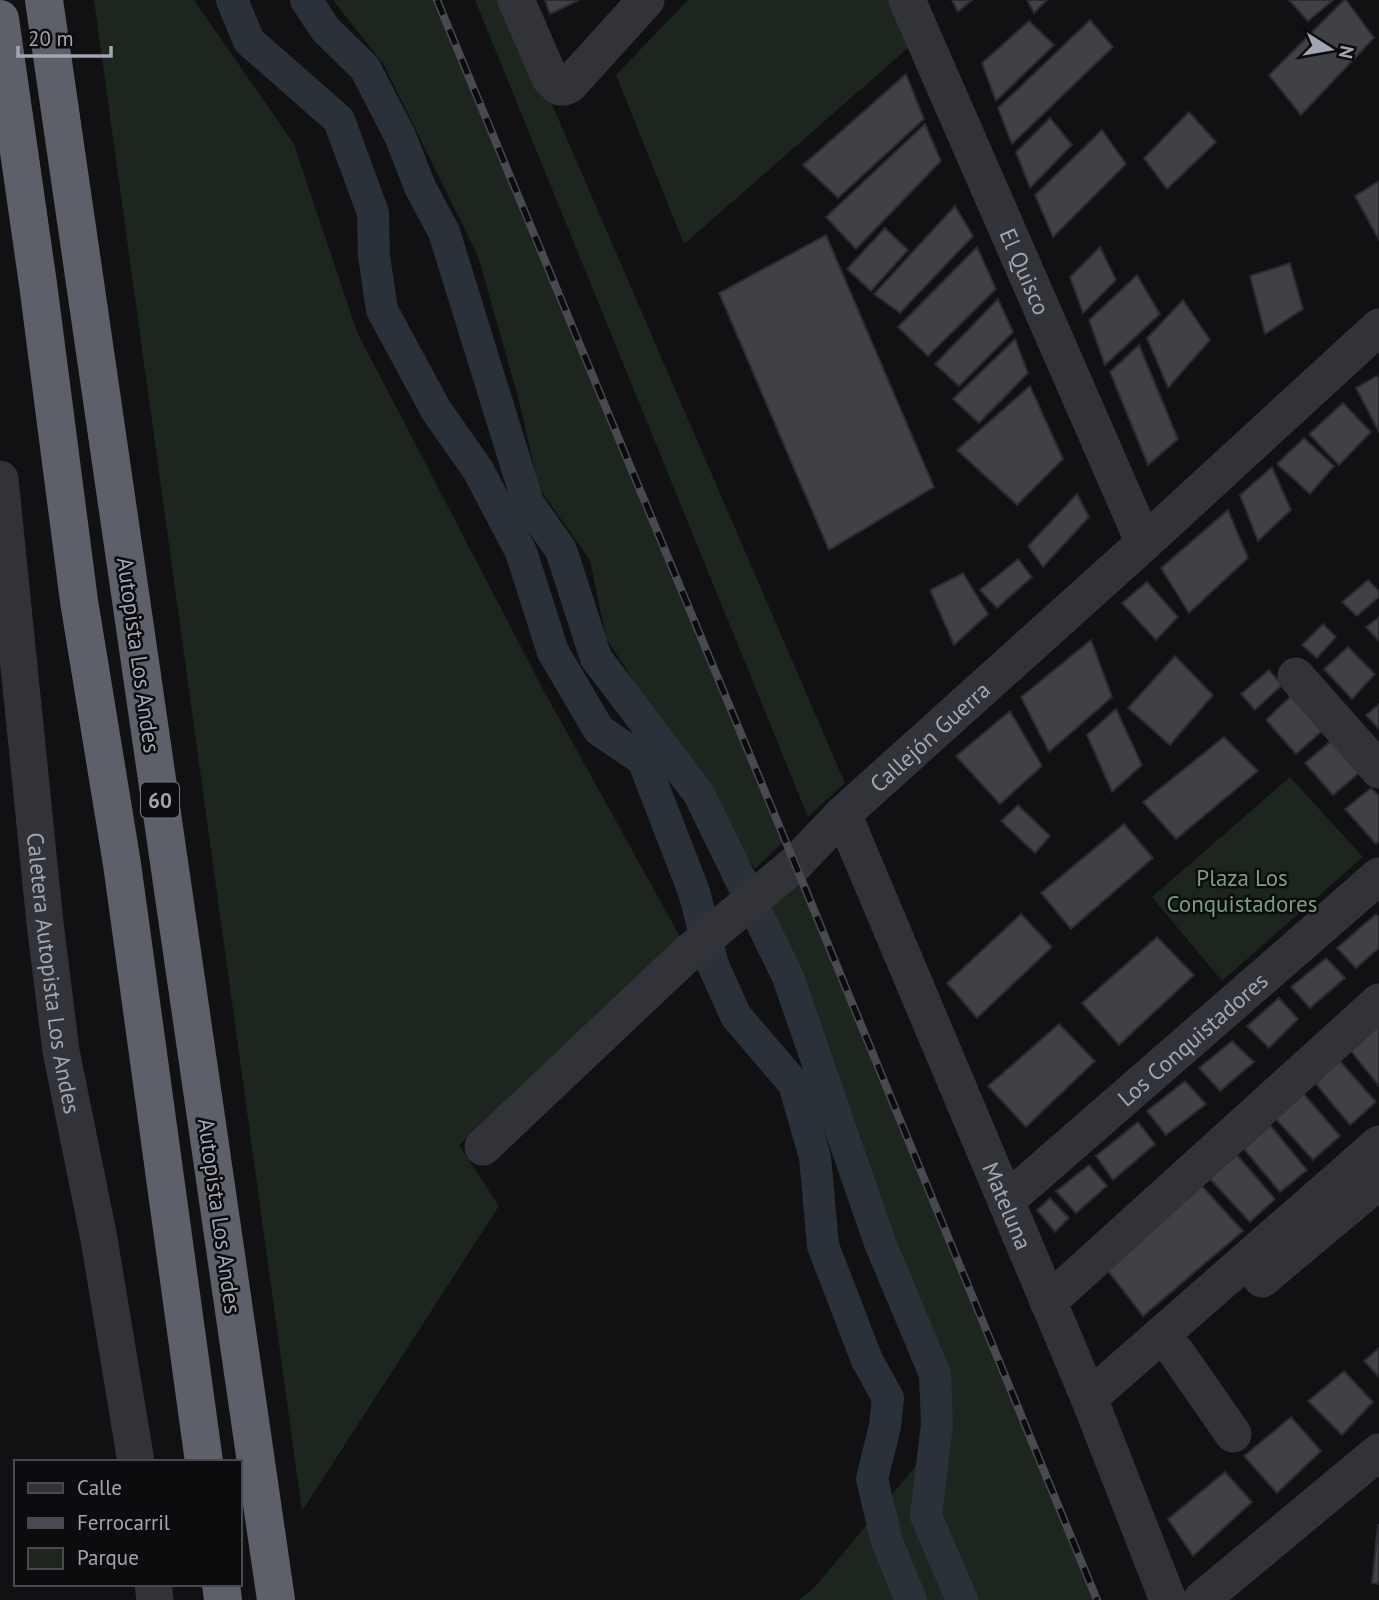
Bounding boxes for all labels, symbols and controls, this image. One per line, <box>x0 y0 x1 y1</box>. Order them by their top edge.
scale bar <box>18 14 110 58</box>
north arrow <box>1295 14 1365 84</box>
text: 20 m <box>28 25 74 52</box>
text: N <box>1334 44 1360 61</box>
street label: El Quisco <box>994 224 1057 319</box>
street label: Autopista Los Andes <box>111 555 167 755</box>
street label: Callejón Guerra <box>863 675 996 798</box>
road number: 60 <box>141 782 179 818</box>
street label: Caletera Autopista Los Andes <box>21 831 88 1116</box>
park label: Plaza Los Conquistadores <box>1167 863 1317 918</box>
street label: Los Conquistadores <box>1111 965 1273 1112</box>
street label: Autopista Los Andes <box>192 1116 248 1316</box>
street label: Mateluna <box>977 1158 1039 1254</box>
legend <box>14 1460 242 1586</box>
text: Calle <box>77 1474 122 1501</box>
text: Ferrocarril <box>77 1509 170 1536</box>
text: Parque <box>77 1544 139 1571</box>

